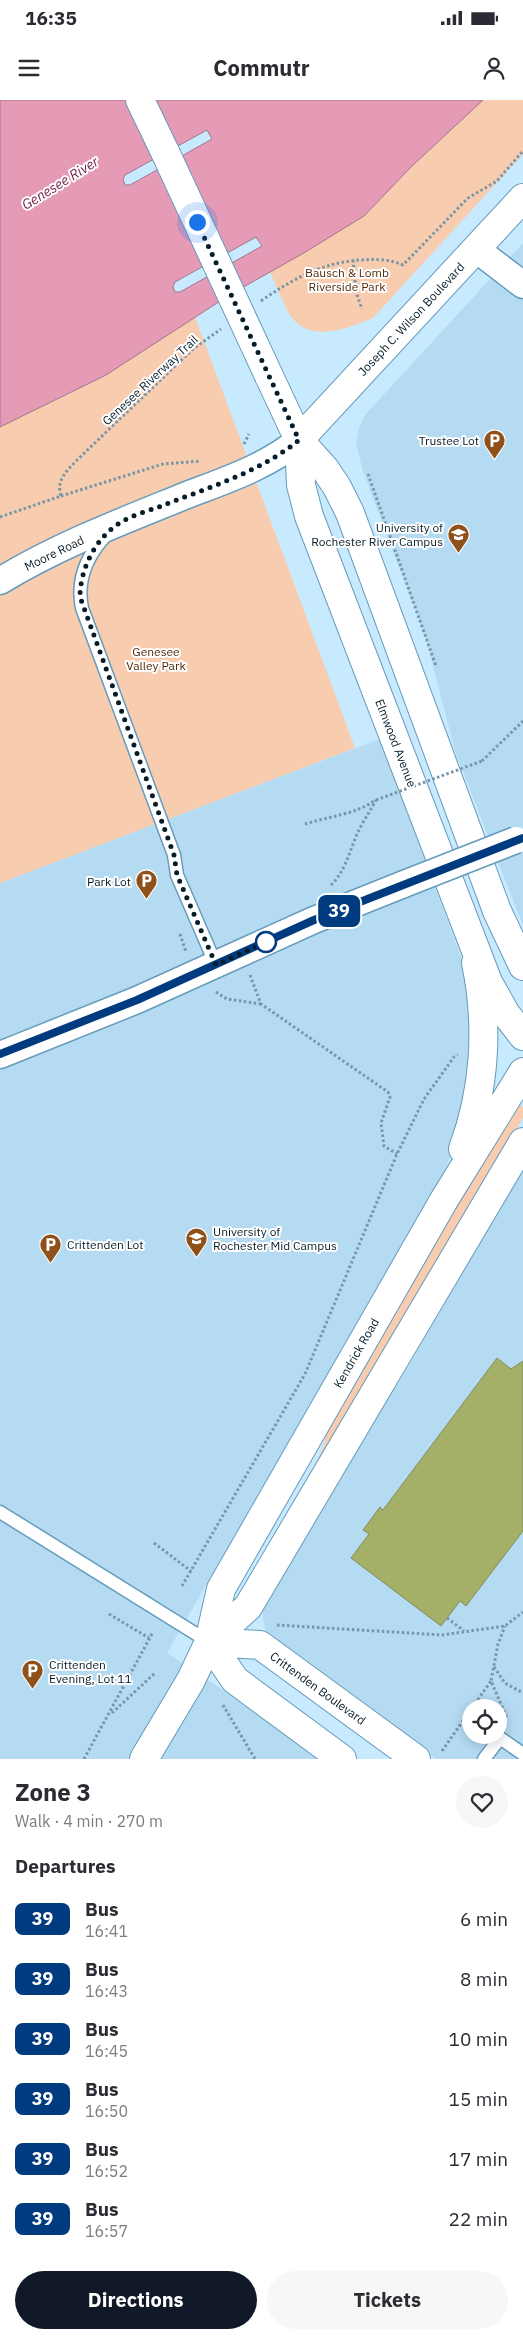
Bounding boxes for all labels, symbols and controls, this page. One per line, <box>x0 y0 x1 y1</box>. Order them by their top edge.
text: 16:35 <box>25 6 77 30</box>
text: Commutr <box>213 53 310 82</box>
icon: menu <box>15 54 43 82</box>
icon: person <box>480 54 508 82</box>
water label: Genesee River <box>18 152 102 214</box>
your location <box>185 210 210 235</box>
street label: Joseph C. Wilson Boulevard <box>355 259 467 379</box>
park label: Bausch & Lomb Riverside Park <box>305 265 389 294</box>
street label: Genesee Riverway Trail <box>99 332 201 428</box>
parking icon: Trustee Lot <box>483 428 507 459</box>
place label: Trustee Lot <box>419 433 479 448</box>
place label: University of Rochester River Campus <box>311 520 443 549</box>
school or university icon: University of Rochester River Campus <box>447 522 471 553</box>
street label: Moore Road <box>22 532 86 574</box>
park label: Genesee Valley Park <box>126 644 186 673</box>
street label: Elmwood Avenue <box>372 697 420 790</box>
parking icon: Park Lot <box>135 869 159 900</box>
place label: Park Lot <box>87 874 131 889</box>
line badge: 39 <box>316 895 362 927</box>
text: 39 <box>328 899 350 922</box>
unlabelled marker <box>255 931 277 953</box>
place label: University of Rochester Mid Campus <box>213 1224 337 1253</box>
school or university icon: University of Rochester Mid Campus <box>185 1226 209 1257</box>
parking icon: Crittenden Lot <box>39 1232 63 1263</box>
place label: Crittenden Lot <box>67 1237 144 1252</box>
street label: Kendrick Road <box>330 1316 382 1390</box>
street label: Crittenden Boulevard <box>267 1648 369 1728</box>
place label: Crittenden Evening, Lot 11 <box>49 1657 132 1686</box>
parking icon: Crittenden Evening, Lot 11 <box>21 1659 45 1690</box>
map controls <box>462 1699 507 1744</box>
button: locate <box>462 1699 507 1744</box>
text: Zone 3 <box>15 1776 91 1808</box>
button: heart <box>456 1776 508 1828</box>
text: Walk · 4 min · 270 m <box>15 1811 163 1831</box>
text: Departures <box>15 1854 115 1878</box>
text: Bus <box>85 1897 119 1921</box>
text: 39 <box>32 1907 53 1930</box>
text: 6 min <box>460 1907 508 1931</box>
text: 16:41 <box>85 1921 128 1941</box>
text: Bus <box>85 1957 119 1981</box>
text: 39 <box>32 1967 53 1990</box>
text: 8 min <box>460 1967 508 1991</box>
text: 16:43 <box>85 1981 128 2001</box>
text: Bus <box>85 2017 119 2041</box>
text: 39 <box>32 2027 53 2050</box>
text: 10 min <box>449 2027 508 2051</box>
text: 16:45 <box>85 2041 128 2061</box>
text: Bus <box>85 2077 119 2101</box>
text: 39 <box>32 2087 53 2110</box>
text: 15 min <box>449 2087 508 2111</box>
text: 16:50 <box>85 2101 128 2121</box>
text: Bus <box>85 2137 119 2161</box>
text: 39 <box>32 2147 53 2170</box>
text: 17 min <box>449 2147 508 2171</box>
text: 16:52 <box>85 2161 128 2181</box>
text: Bus <box>85 2197 119 2221</box>
text: 39 <box>32 2207 53 2230</box>
text: 22 min <box>449 2207 508 2231</box>
text: 16:57 <box>85 2221 128 2241</box>
button: Directions <box>15 2271 257 2329</box>
button: Tickets <box>267 2271 508 2329</box>

